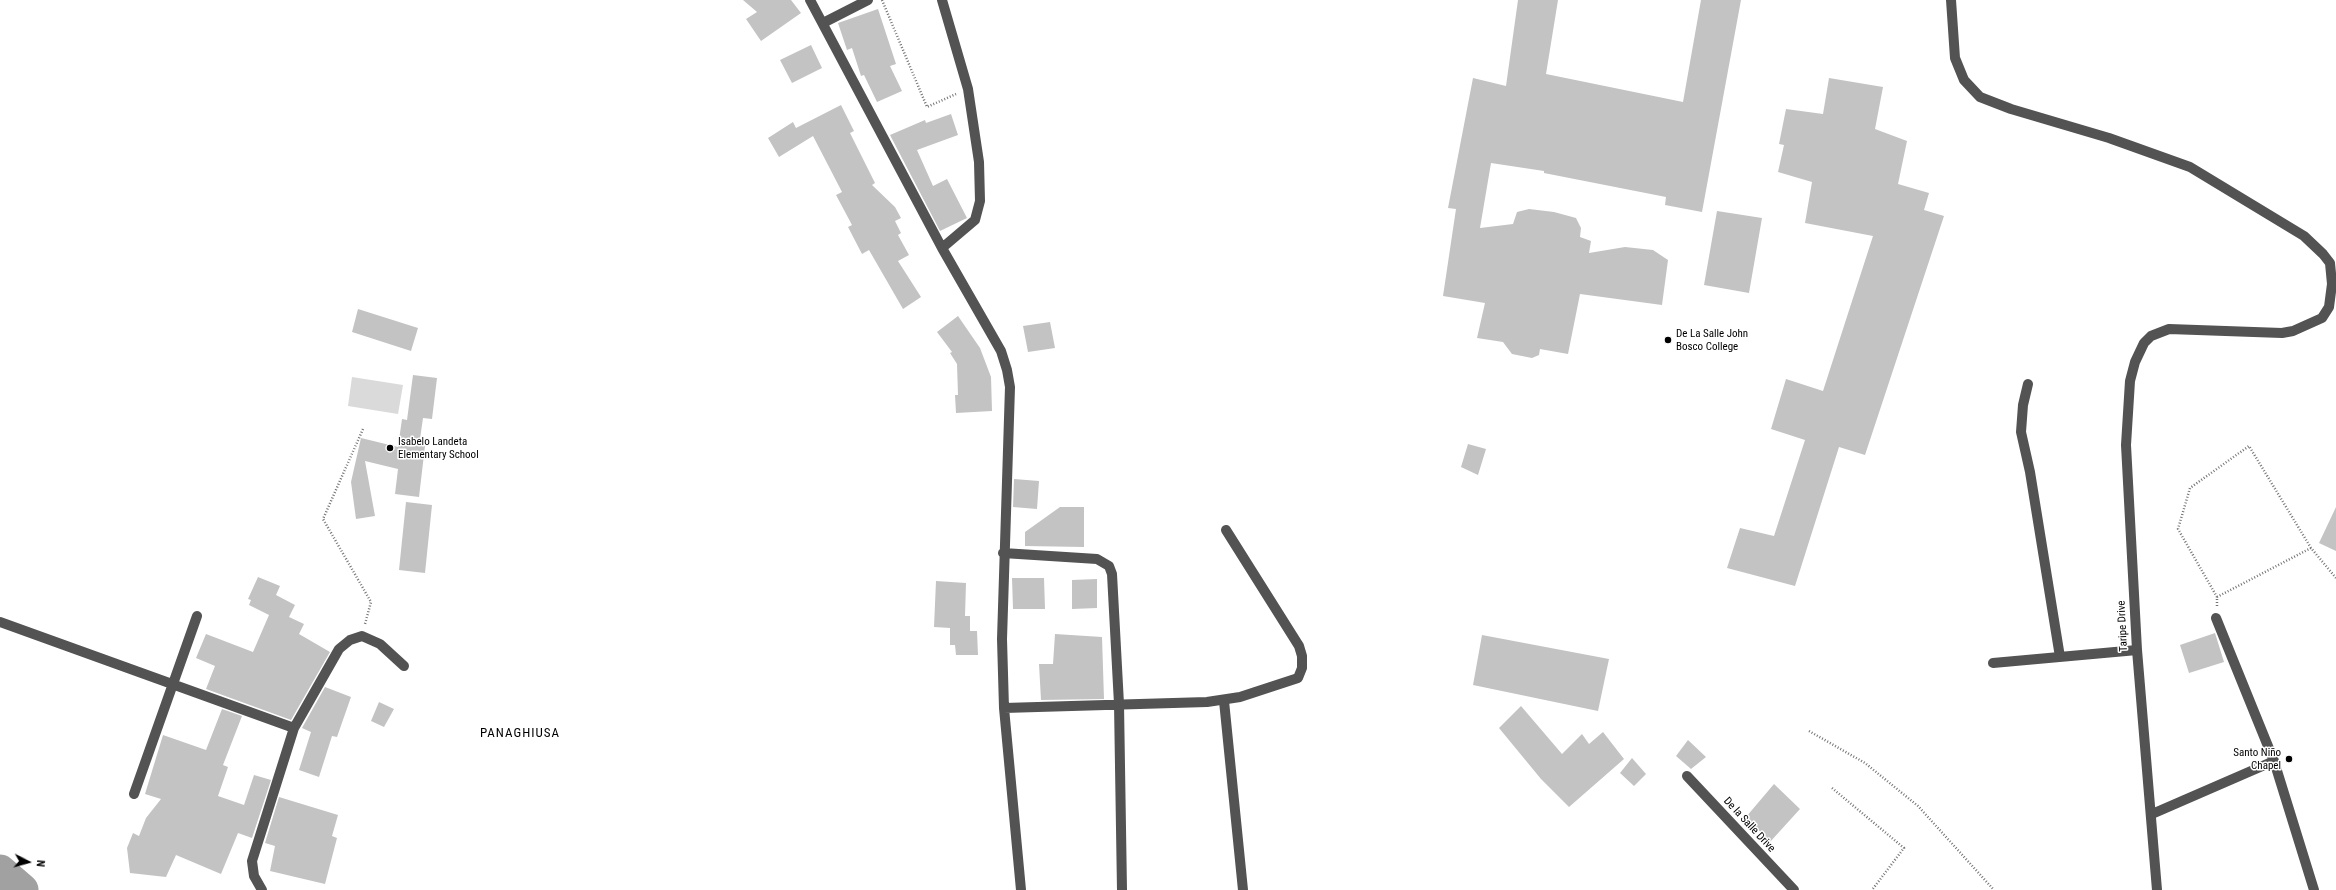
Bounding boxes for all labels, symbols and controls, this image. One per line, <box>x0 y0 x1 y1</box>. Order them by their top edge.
place label: De La Salle John Bosco College <box>1676 327 1748 353</box>
marker: De La Salle John Bosco College <box>1663 335 1673 345</box>
place label: Isabelo Landeta Elementary School <box>398 435 479 461</box>
marker: Isabelo Landeta Elementary School <box>385 443 395 453</box>
street label: Taripe Drive <box>2115 600 2131 652</box>
district label: PANAGHIUSA <box>480 726 560 742</box>
place label: Santo Niño Chapel <box>2233 746 2281 772</box>
marker: Santo Niño Chapel <box>2284 754 2294 764</box>
street label: De la Salle Drive <box>1720 795 1778 855</box>
north arrow <box>8 842 48 882</box>
text: N <box>34 859 47 867</box>

